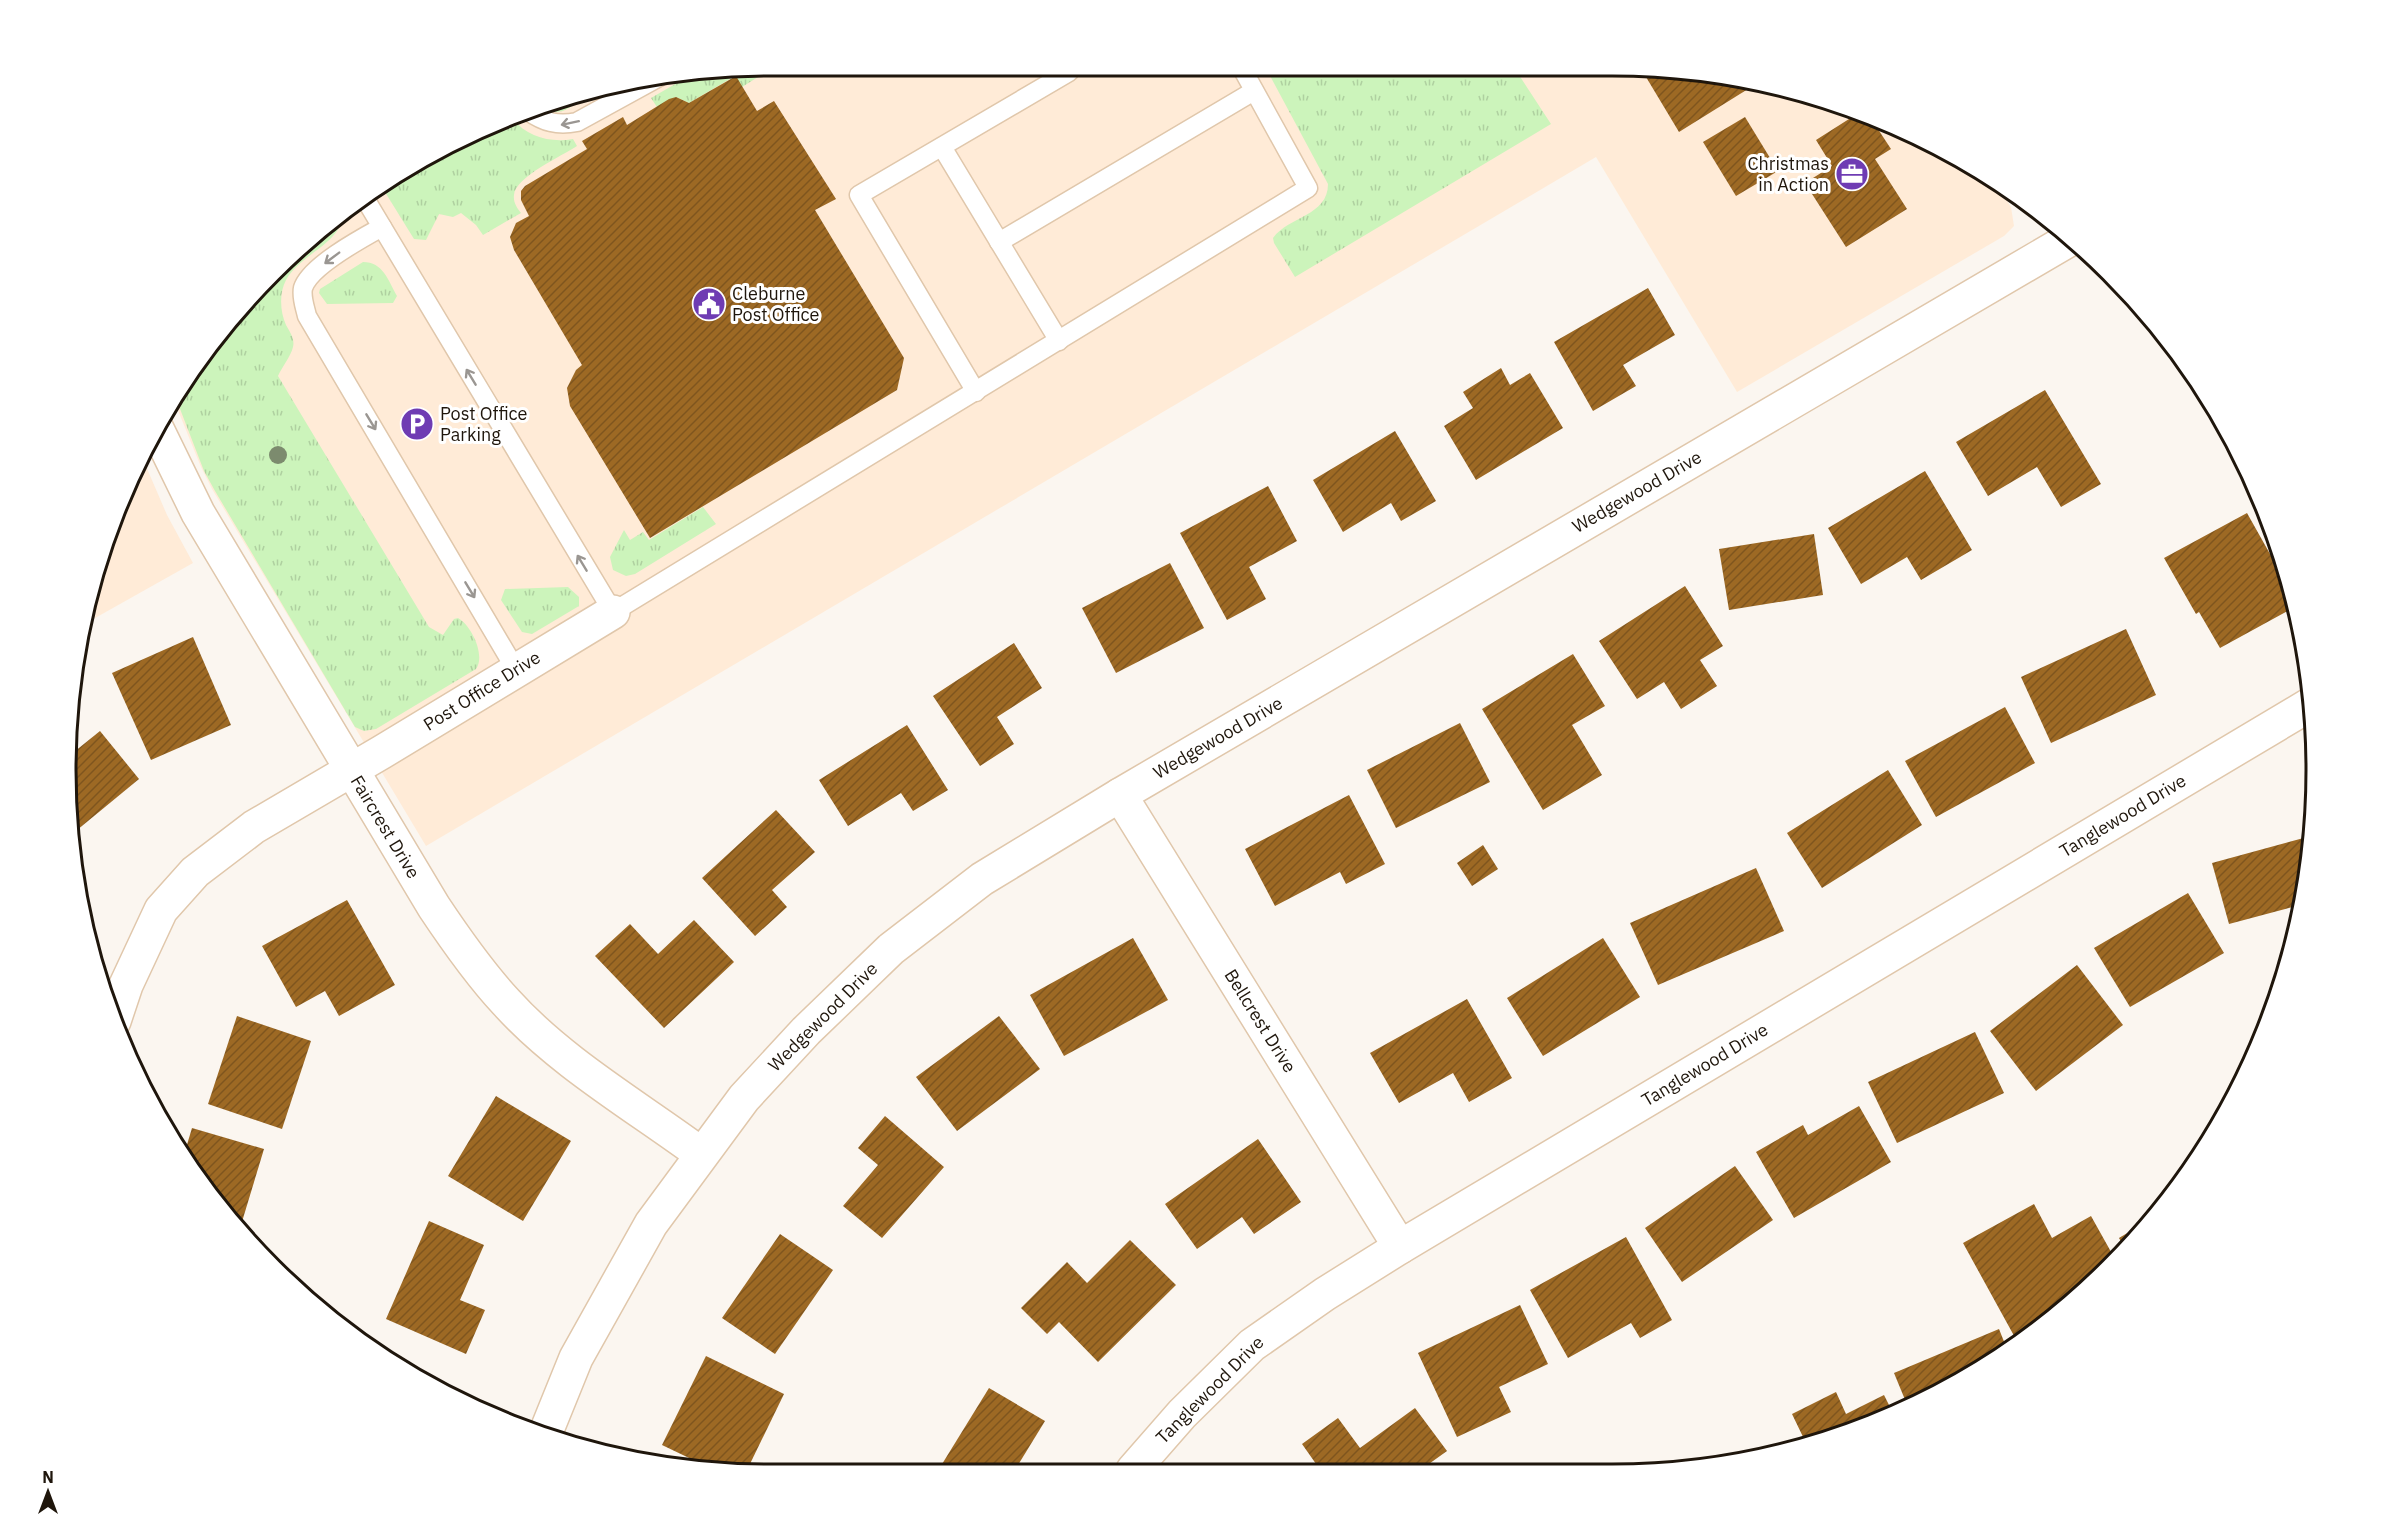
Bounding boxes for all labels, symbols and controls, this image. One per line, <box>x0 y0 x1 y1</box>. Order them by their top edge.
one-way arrow <box>561 118 580 129</box>
place label: Christmas in Action <box>1747 152 1829 196</box>
office icon: Christmas in Action <box>1834 156 1870 192</box>
one-way arrow <box>324 251 340 264</box>
place label: Cleburne Post Office <box>732 282 820 326</box>
public building icon: Cleburne Post Office <box>691 286 727 322</box>
one-way arrow <box>465 369 477 386</box>
place label: Post Office Parking <box>440 402 528 446</box>
parking icon: Post Office Parking <box>399 406 435 442</box>
one-way arrow <box>365 413 377 430</box>
street label: Wedgewood Drive <box>1568 445 1706 538</box>
one-way arrow <box>576 555 588 572</box>
one-way arrow <box>464 581 476 598</box>
street label: Post Office Drive <box>419 645 545 736</box>
street label: Wedgewood Drive <box>1149 691 1287 784</box>
street label: Tanglewood Drive <box>2055 769 2190 862</box>
street label: Faircrest Drive <box>346 771 425 883</box>
street label: Wedgewood Drive <box>763 957 882 1076</box>
street label: Bellcrest Drive <box>1219 965 1301 1077</box>
street label: Tanglewood Drive <box>1637 1018 1772 1111</box>
street label: Tanglewood Drive <box>1151 1331 1269 1448</box>
north arrow <box>18 1462 78 1522</box>
text: N <box>42 1467 54 1487</box>

